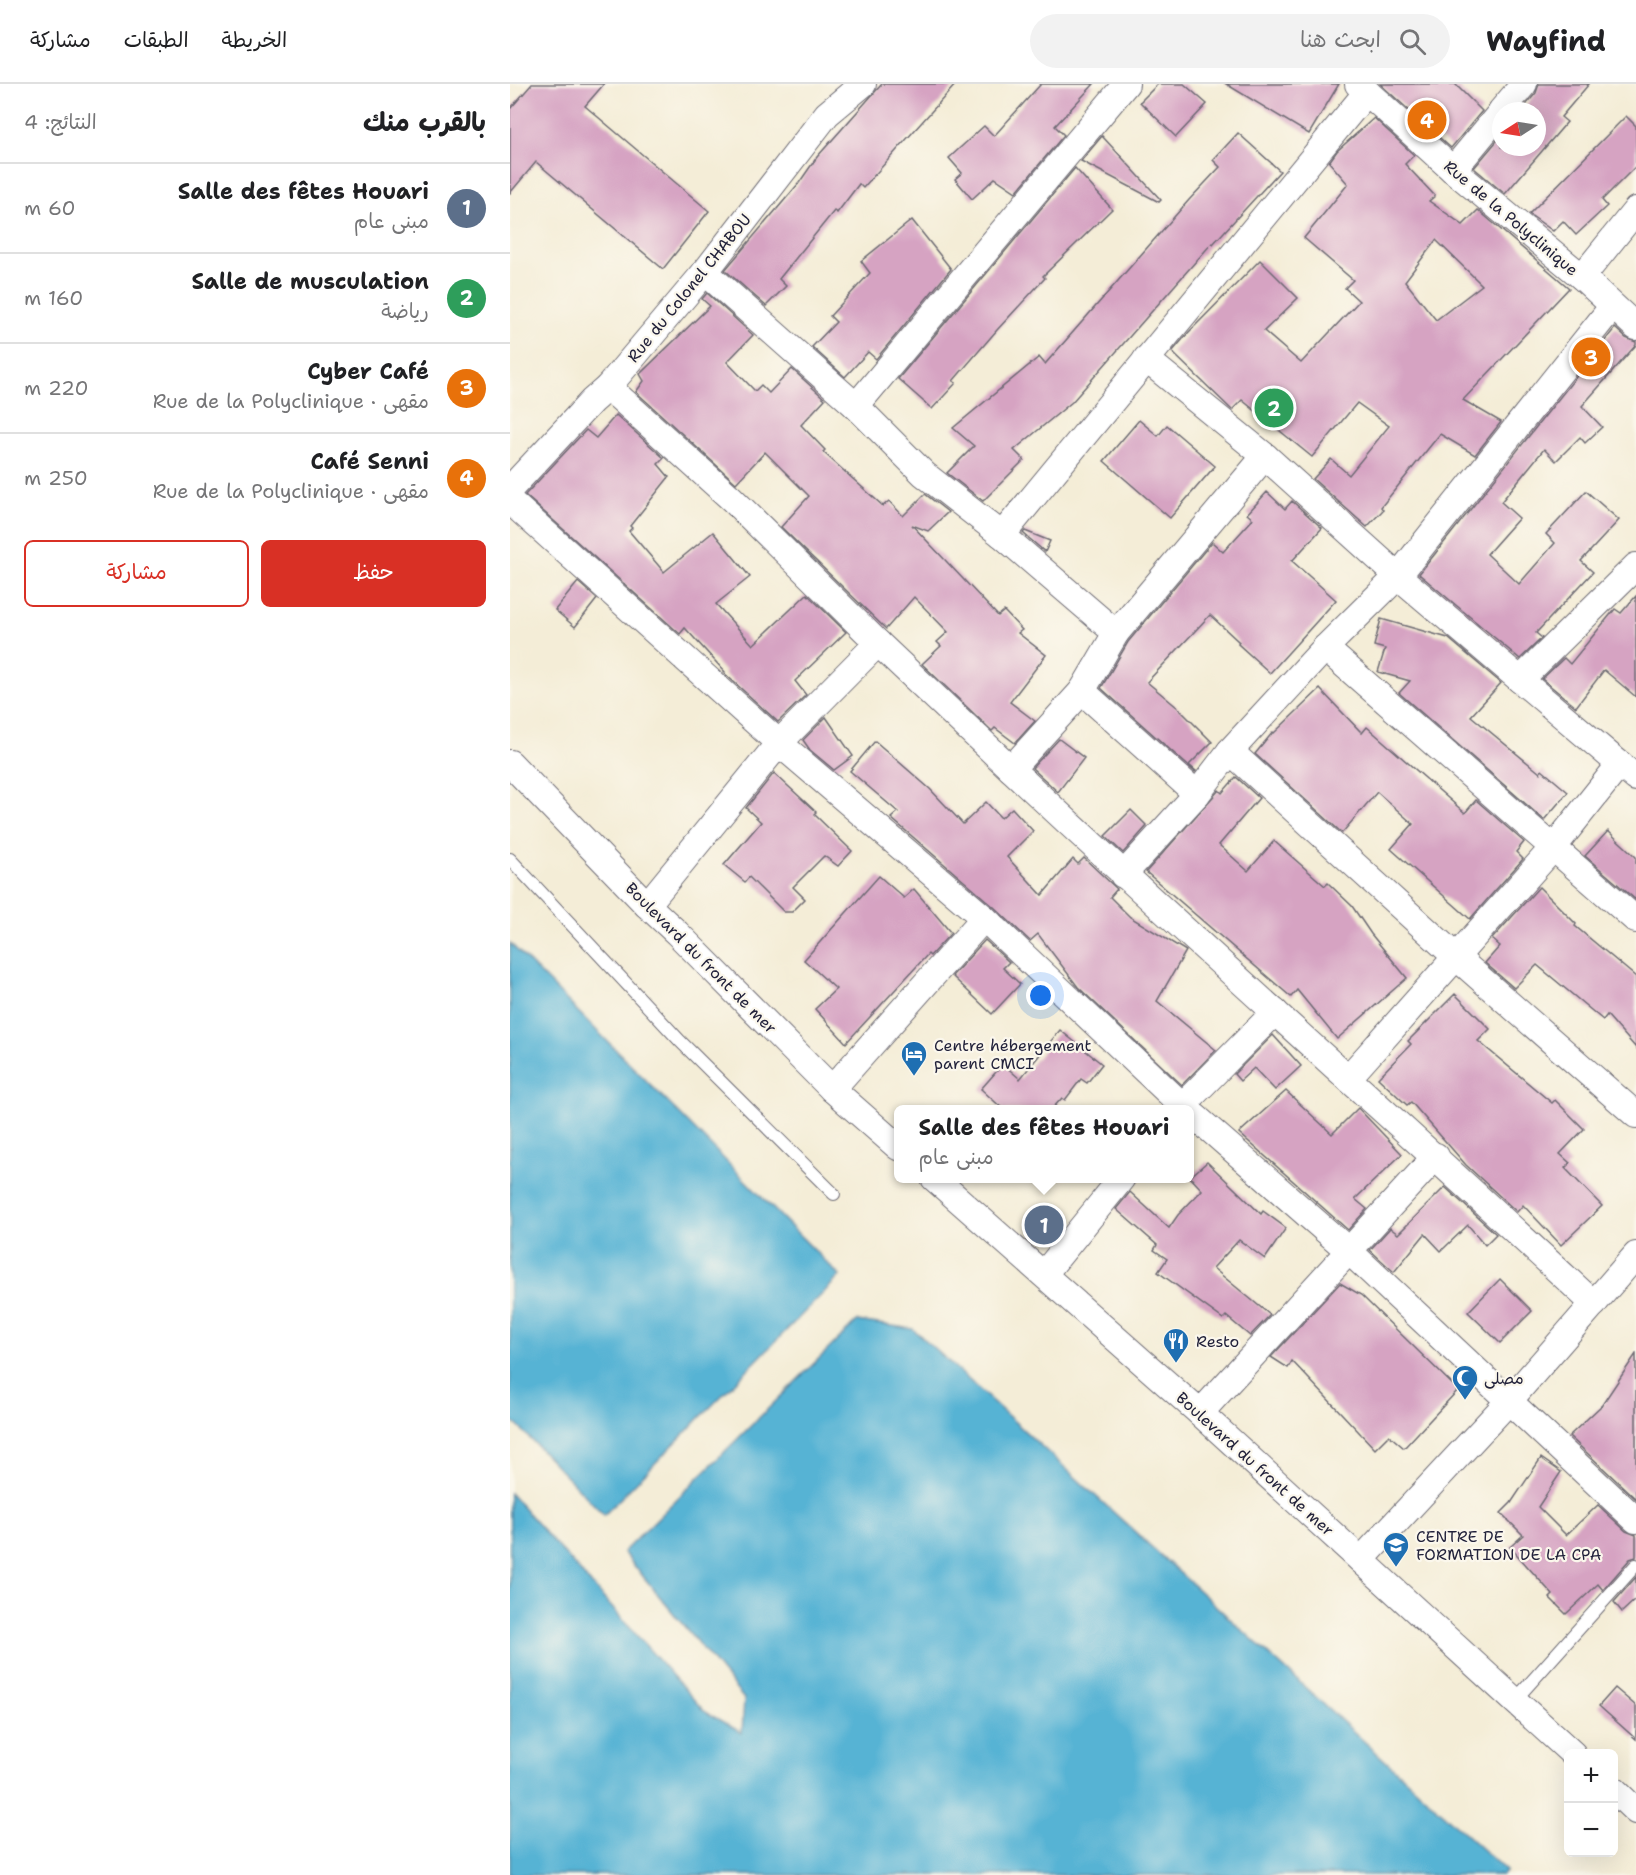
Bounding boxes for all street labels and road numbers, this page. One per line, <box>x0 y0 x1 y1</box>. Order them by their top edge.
street label: Rue de la Polyclinique <box>1439 156 1583 280</box>
street label: Rue du Colonel CHABOU <box>622 209 756 367</box>
street label: Boulevard du front de mer <box>621 878 781 1038</box>
street label: Boulevard du front de mer <box>1172 1387 1338 1541</box>

